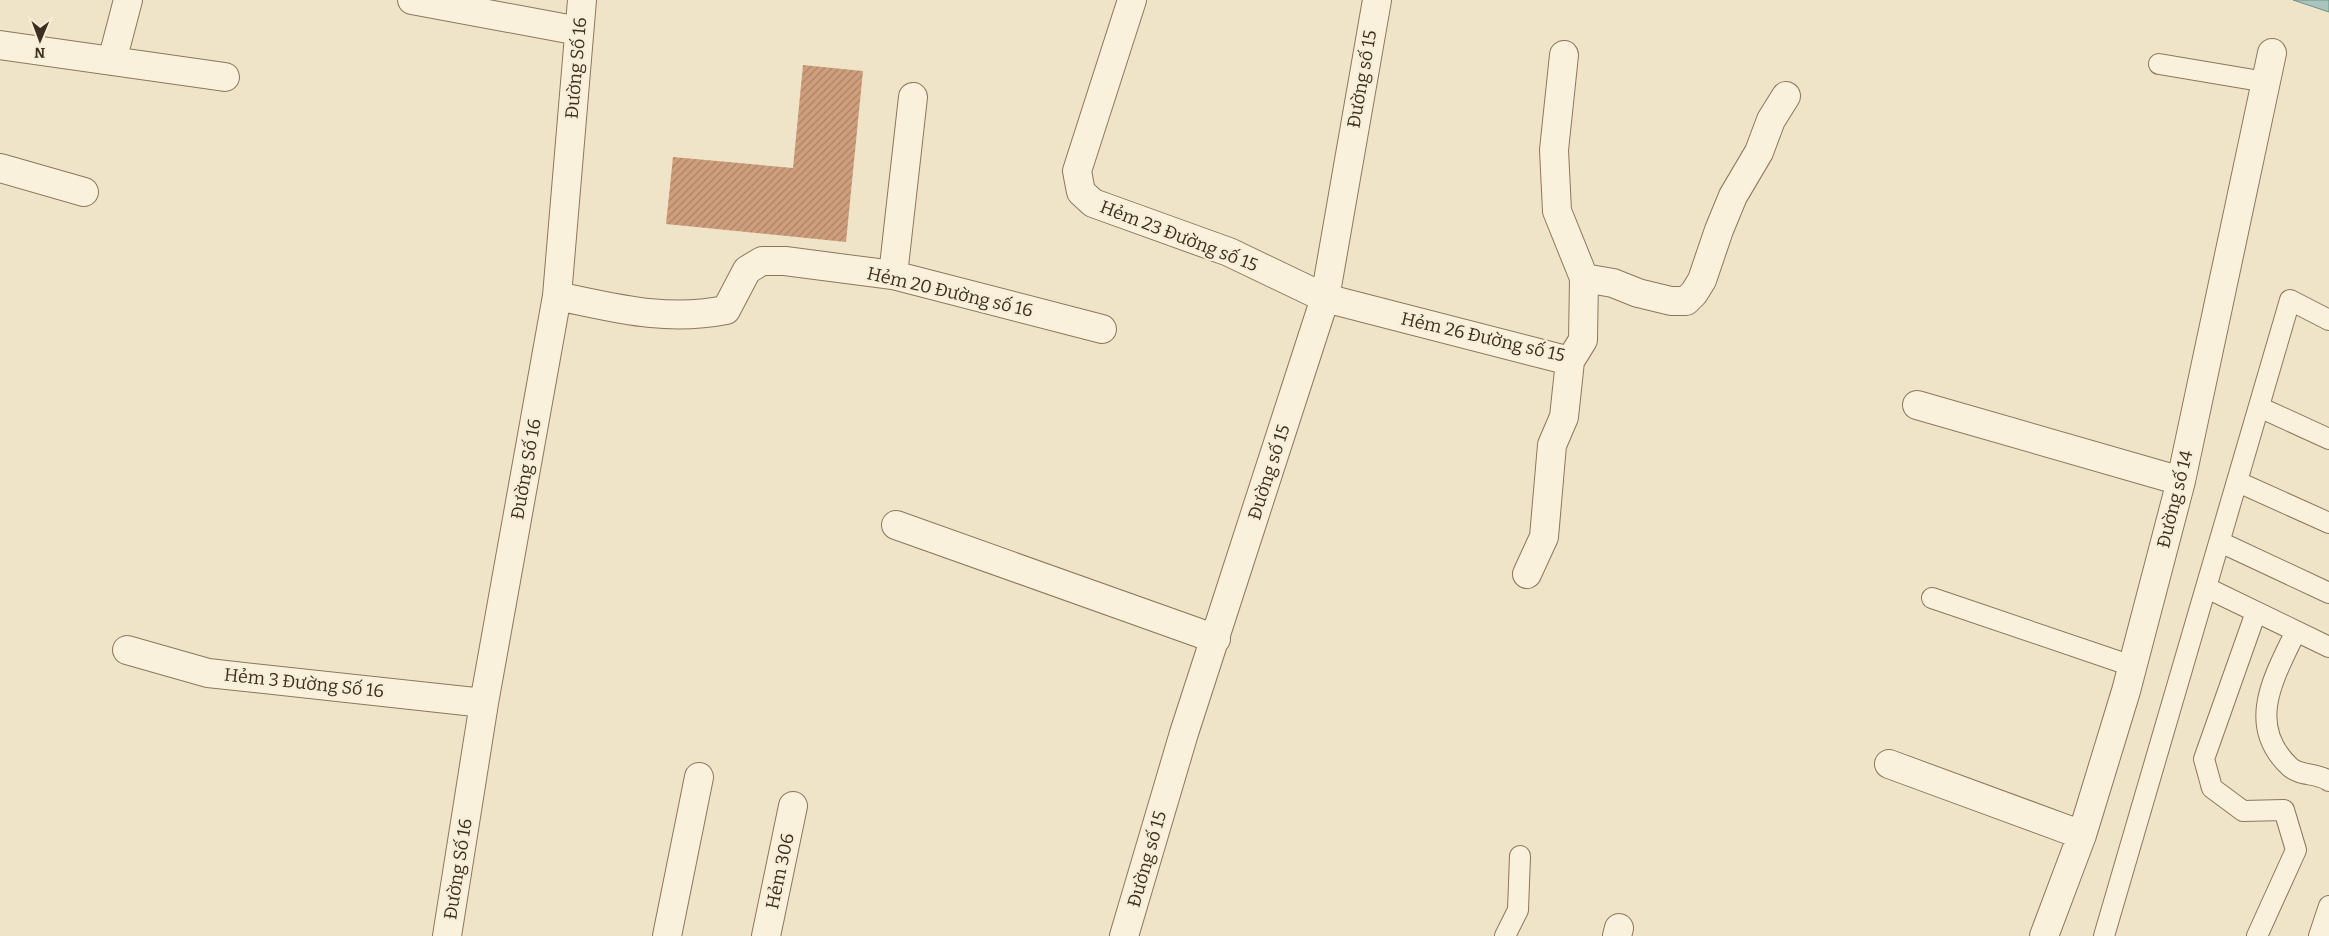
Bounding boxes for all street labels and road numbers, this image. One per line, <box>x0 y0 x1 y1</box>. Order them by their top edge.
street label: Đường Số 16 <box>561 16 591 120</box>
street label: Đường số 15 <box>1343 28 1381 130</box>
street label: Hẻm 23 Đường số 15 <box>1097 196 1261 276</box>
street label: Hẻm 20 Đường số 16 <box>865 262 1035 322</box>
street label: Hẻm 26 Đường số 15 <box>1399 307 1567 367</box>
street label: Đường Số 16 <box>506 417 546 521</box>
street label: Đường số 15 <box>1243 422 1295 522</box>
street label: Đường số 14 <box>2152 447 2198 550</box>
street label: Hẻm 3 Đường Số 16 <box>223 664 385 702</box>
street label: Đường số 15 <box>1123 808 1171 910</box>
street label: Đường Số 16 <box>439 817 477 921</box>
street label: Hẻm 306 <box>761 831 799 911</box>

